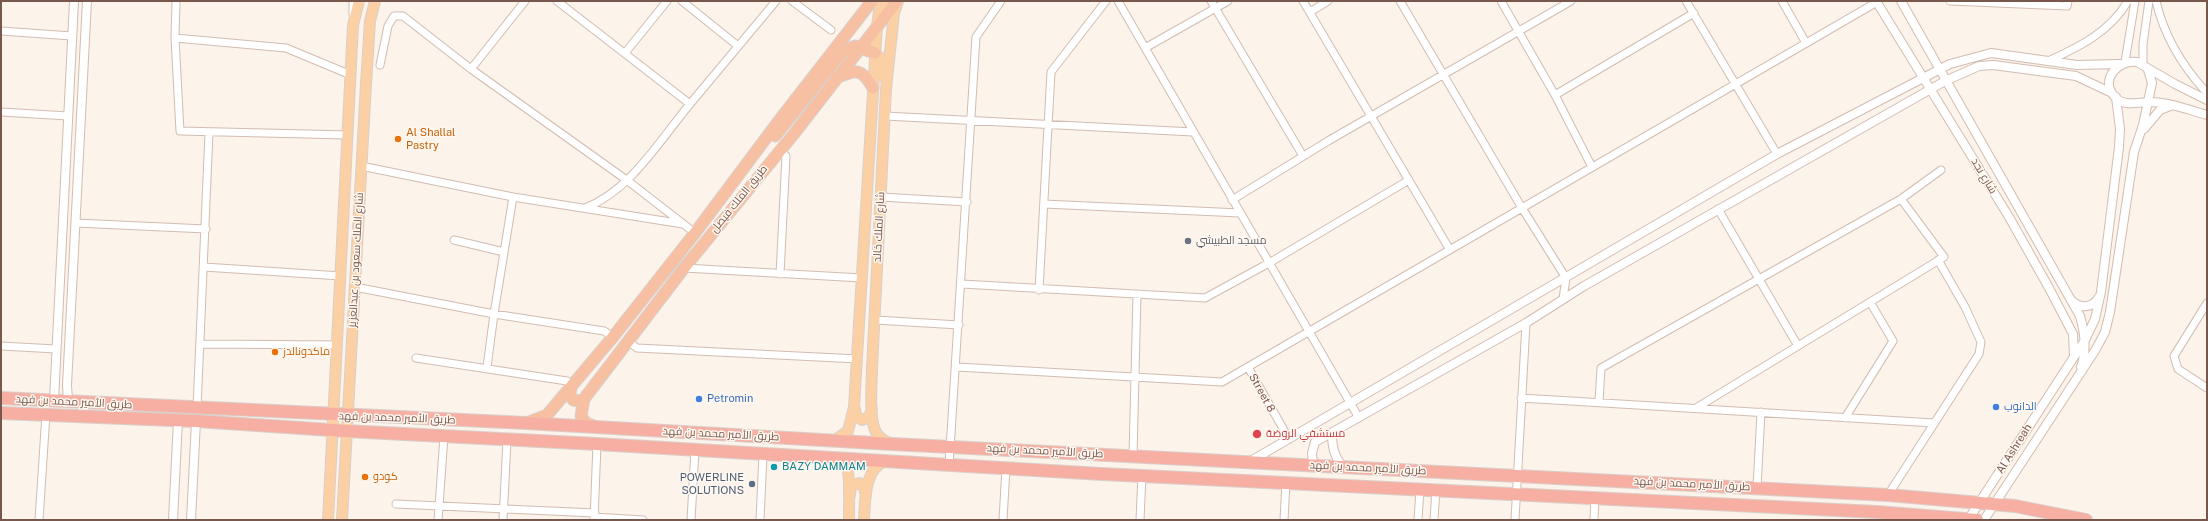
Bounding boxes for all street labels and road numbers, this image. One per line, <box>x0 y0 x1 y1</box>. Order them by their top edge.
street label: شارع نجد <box>1968 156 2000 196</box>
street label: طريق الملك فيصل <box>708 163 770 235</box>
street label: شارع الملك خالد <box>871 191 887 263</box>
street label: شارع الملك سعود بن عبدالعزيز <box>346 192 366 328</box>
street label: Street 8 <box>1246 371 1278 415</box>
street label: طريق الأمير محمد بن فهد <box>15 392 133 412</box>
street label: طريق الأمير محمد بن فهد <box>338 409 456 427</box>
street label: Al Ashreah <box>1994 422 2034 476</box>
street label: طريق الأمير محمد بن فهد <box>662 424 780 444</box>
street label: طريق الأمير محمد بن فهد <box>986 441 1104 461</box>
street label: طريق الأمير محمد بن فهد <box>1309 458 1427 478</box>
street label: طريق الأمير محمد بن فهد <box>1633 474 1751 494</box>

